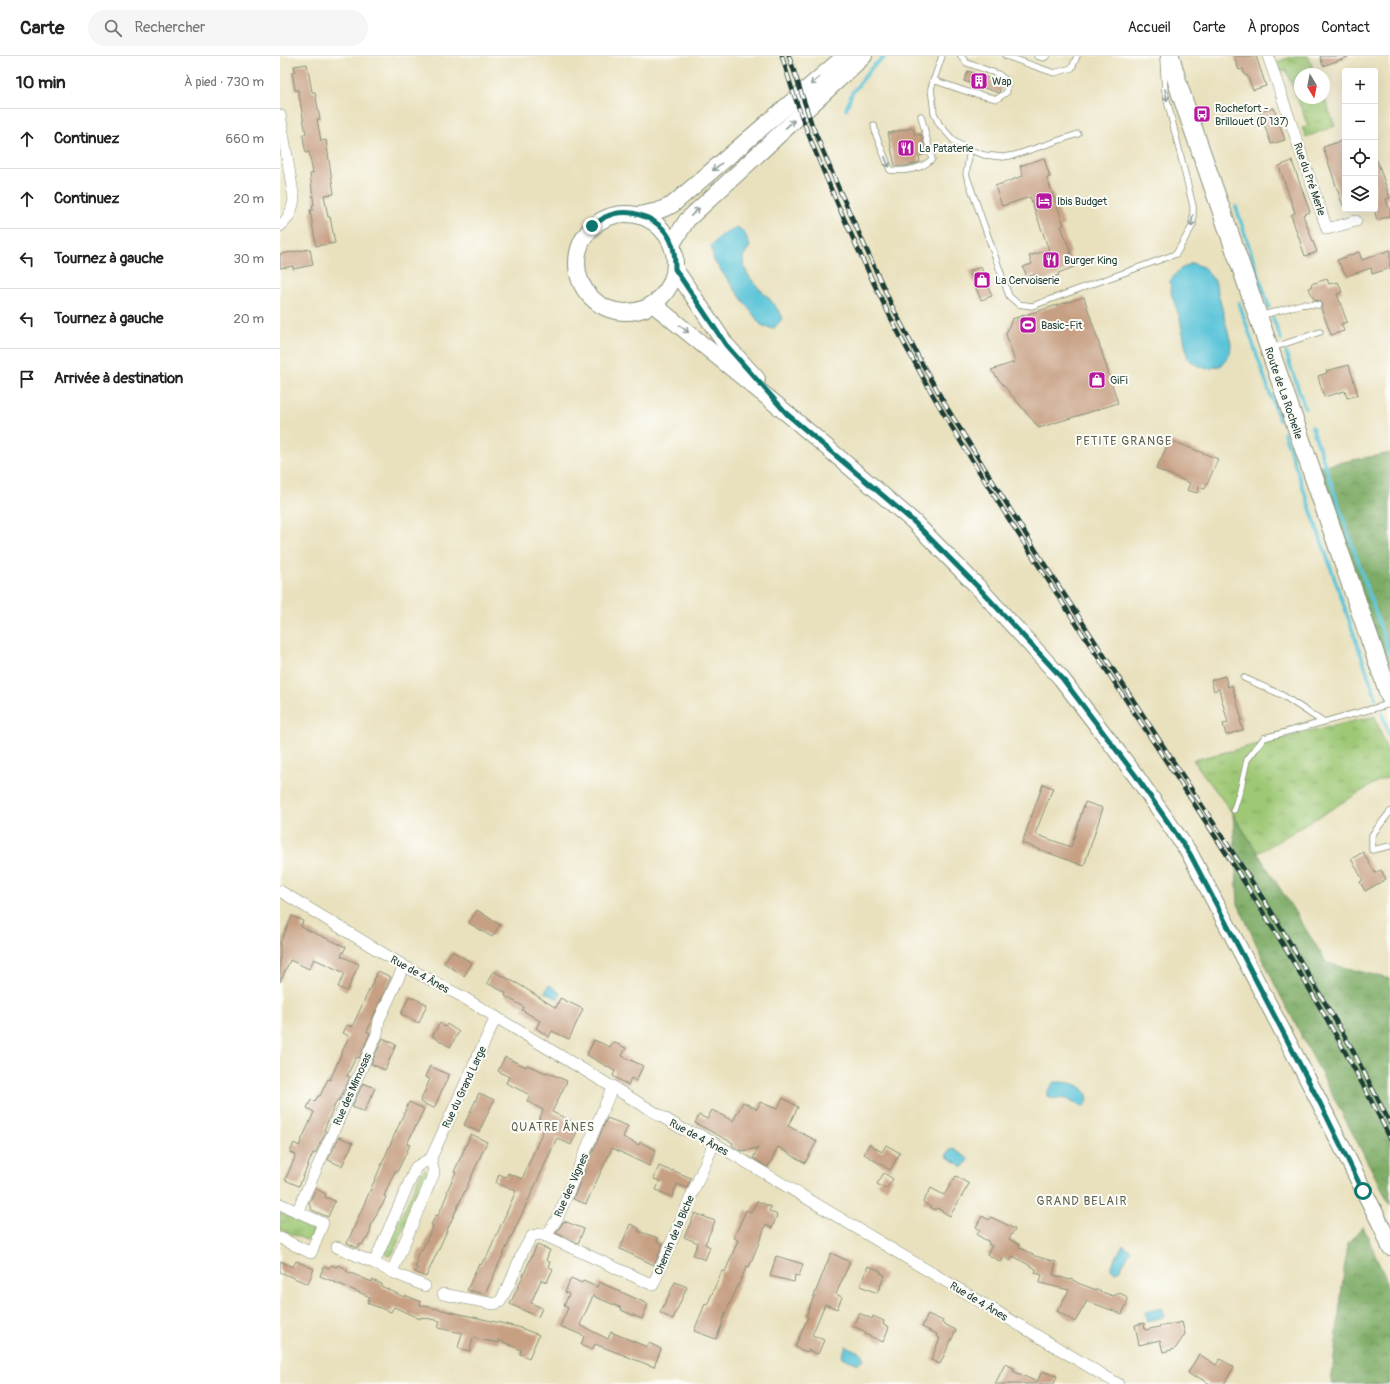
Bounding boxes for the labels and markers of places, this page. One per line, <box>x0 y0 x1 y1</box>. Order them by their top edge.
building icon: Wap <box>969 71 989 91</box>
place label: Wap <box>992 75 1012 88</box>
place label: Rochefort - Brillouet (D 137) <box>1215 102 1289 128</box>
bus stop icon: Rochefort - Brillouet (D 137) <box>1192 104 1212 124</box>
restaurant icon: La Pataterie <box>896 138 916 158</box>
place label: La Pataterie <box>919 142 974 155</box>
hotel icon: Ibis Budget <box>1034 191 1054 211</box>
place label: Ibis Budget <box>1057 195 1108 208</box>
restaurant icon: Burger King <box>1041 250 1061 270</box>
place label: Burger King <box>1064 254 1118 267</box>
shop icon: La Cervoiserie <box>972 270 992 290</box>
place label: La Cervoiserie <box>995 274 1060 287</box>
sports icon: Basic-Fit <box>1018 315 1038 335</box>
place label: Basic-Fit <box>1041 319 1083 332</box>
shop icon: GiFi <box>1087 370 1107 390</box>
place label: GiFi <box>1110 374 1128 387</box>

